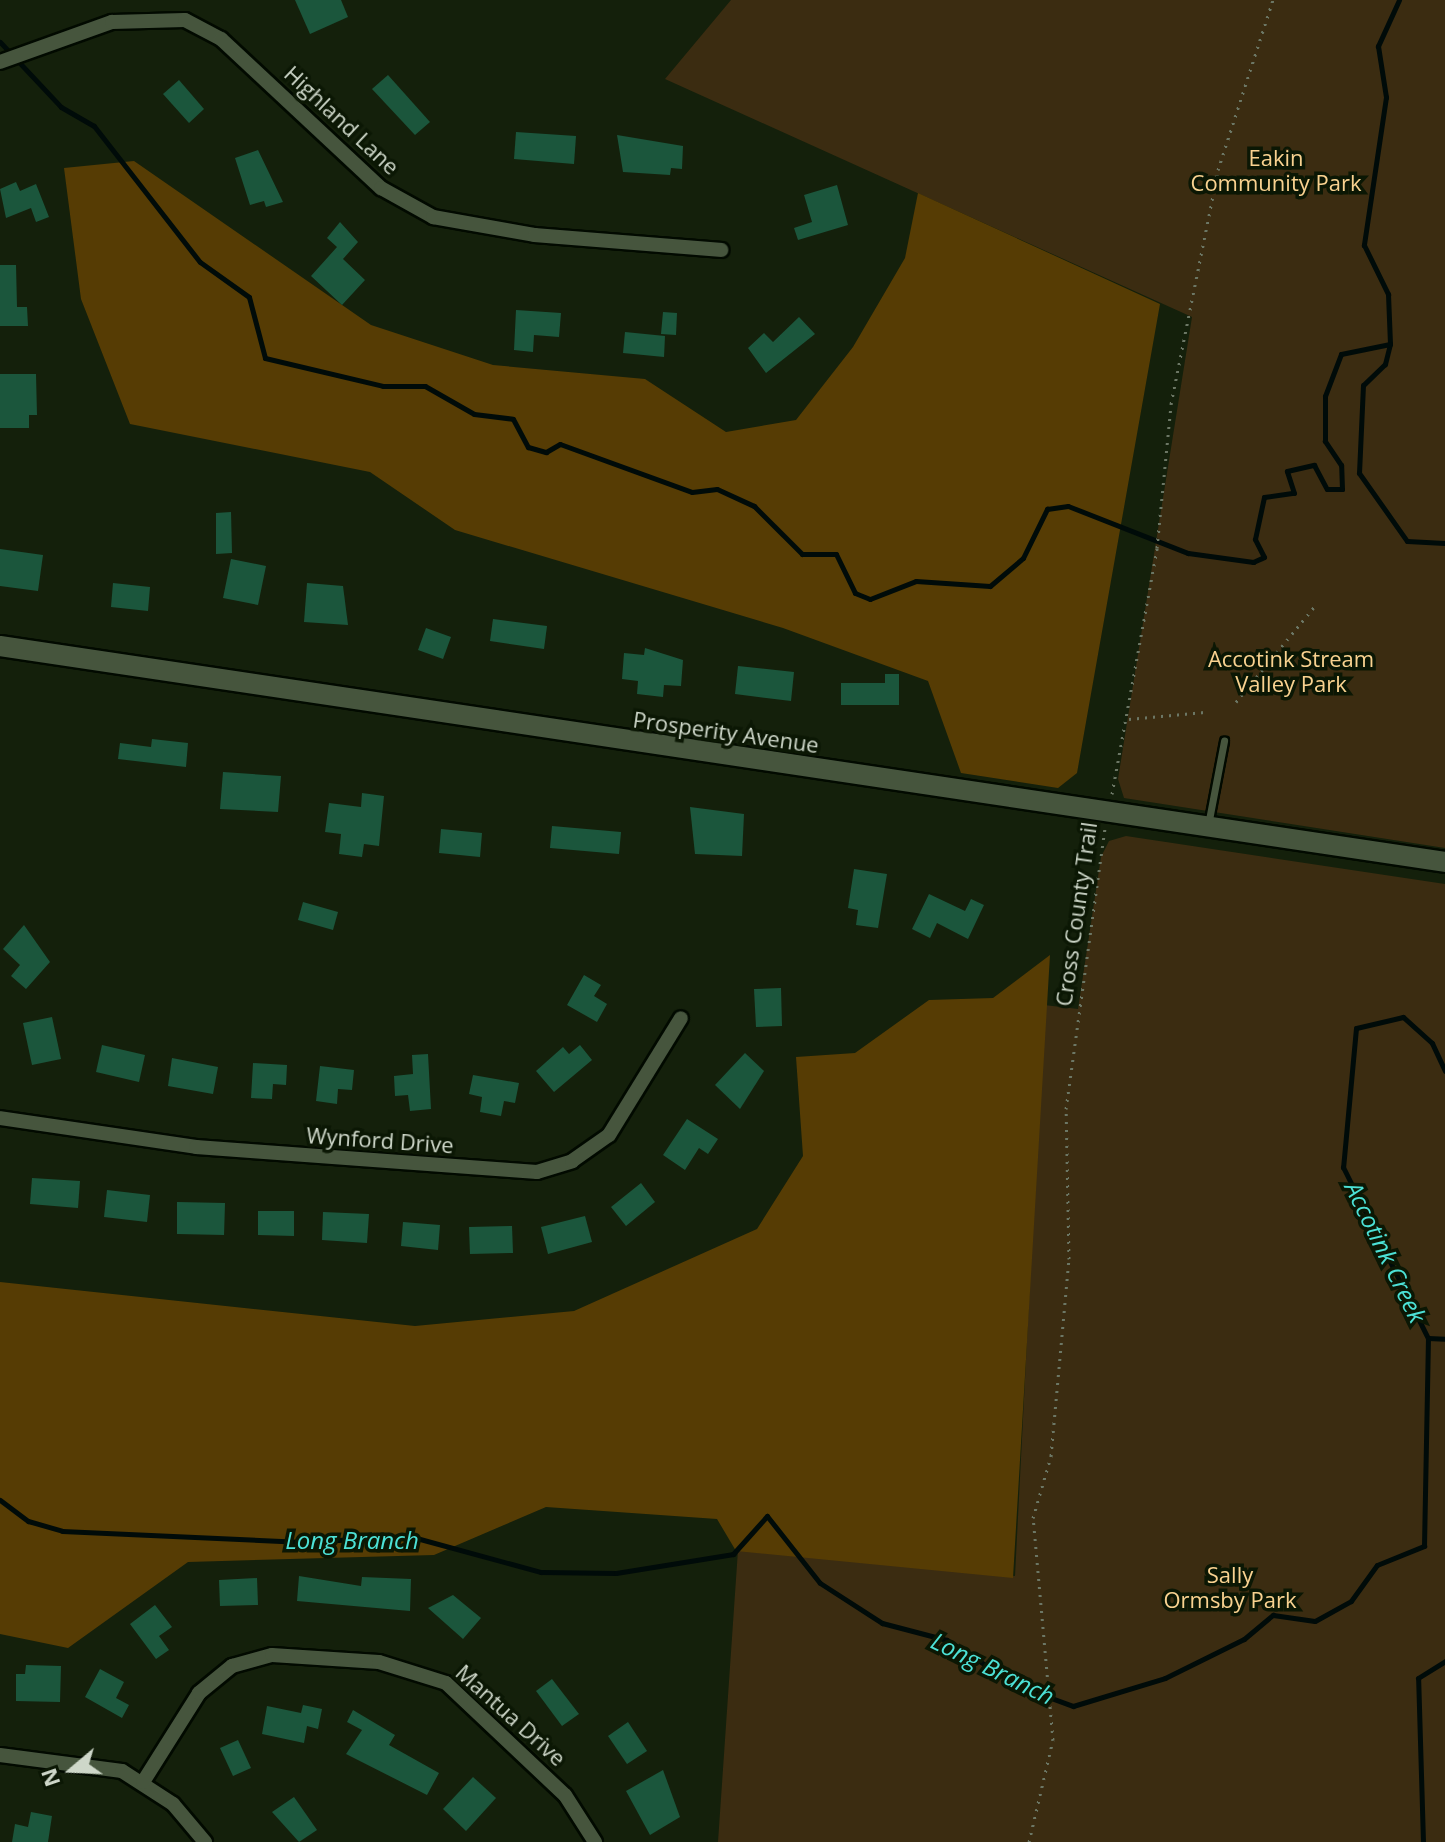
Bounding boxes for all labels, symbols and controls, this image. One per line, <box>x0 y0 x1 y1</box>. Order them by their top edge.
street label: Highland Lane <box>279 60 405 180</box>
park label: Eakin Community Park <box>1191 144 1361 196</box>
park label: Accotink Stream Valley Park <box>1208 645 1374 696</box>
street label: Prosperity Avenue <box>631 706 821 758</box>
street label: Cross County Trail <box>1050 820 1102 1008</box>
street label: Wynford Drive <box>306 1122 454 1158</box>
water label: Accotink Creek <box>1339 1177 1433 1327</box>
water label: Long Branch <box>285 1526 419 1554</box>
park label: Sally Ormsby Park <box>1163 1561 1297 1612</box>
water label: Long Branch <box>927 1626 1059 1710</box>
street label: Mantua Drive <box>451 1659 571 1771</box>
north arrow <box>32 1730 112 1810</box>
text: N <box>32 1764 66 1791</box>

